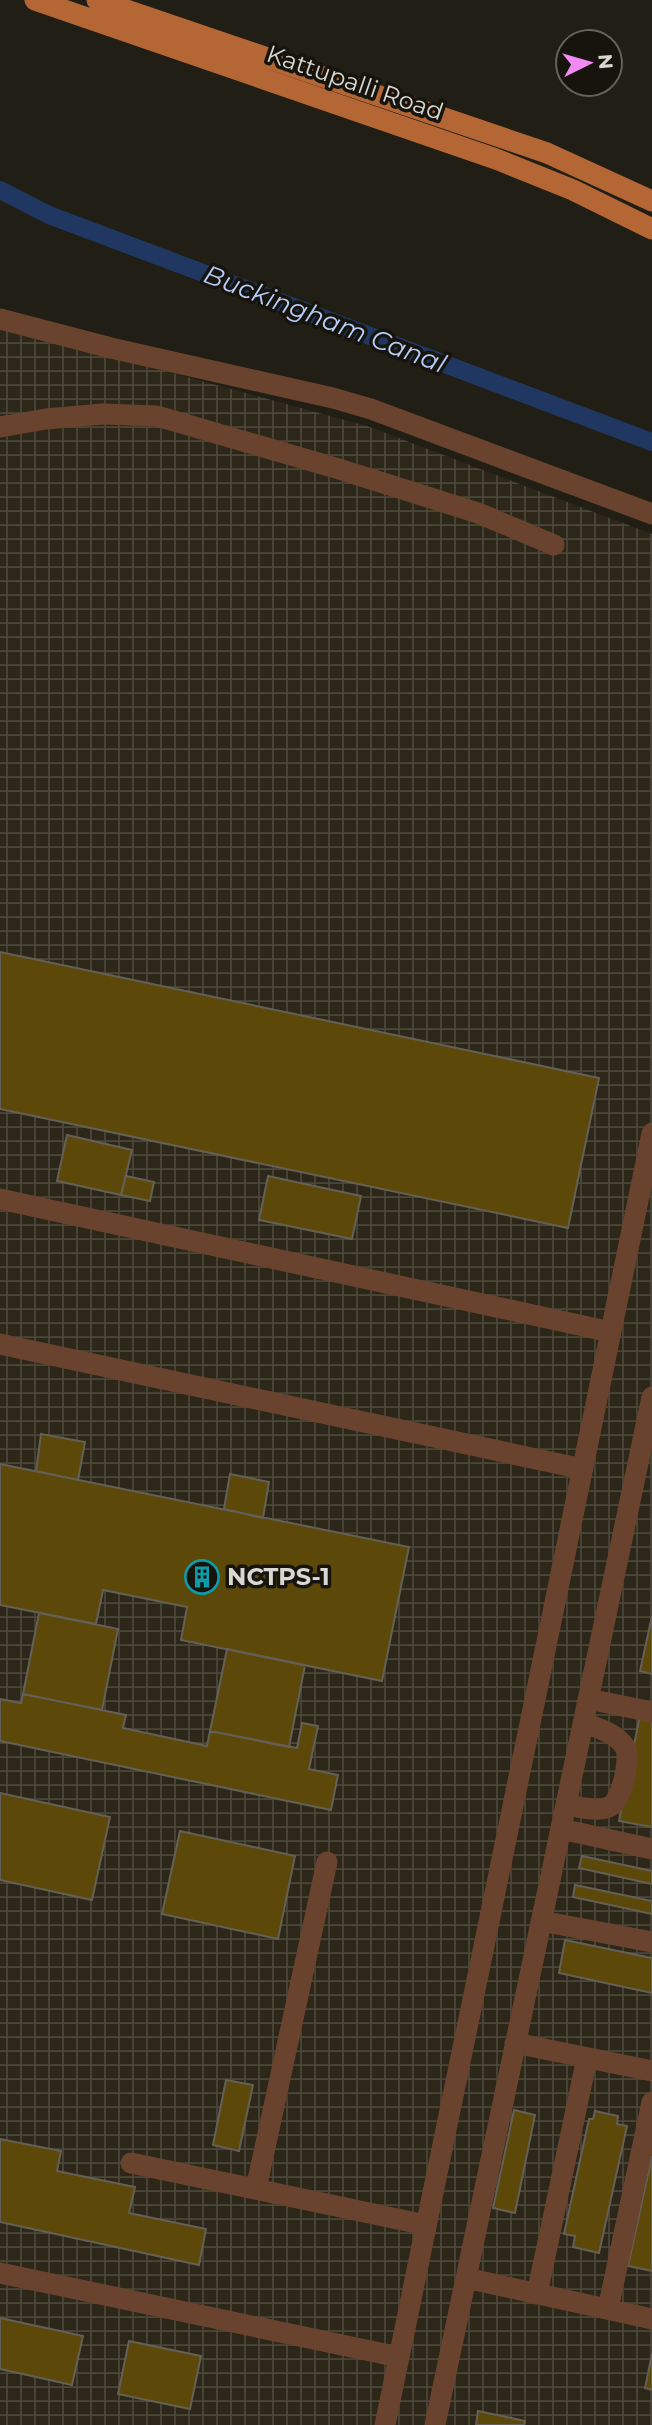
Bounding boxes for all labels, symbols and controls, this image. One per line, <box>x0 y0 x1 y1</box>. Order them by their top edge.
north arrow <box>554 28 624 98</box>
street label: Kattupalli Road <box>263 39 447 126</box>
text: N <box>593 53 618 70</box>
water label: Buckingham Canal <box>199 258 451 380</box>
building icon: NCTPS-1 <box>183 1558 221 1596</box>
place label: NCTPS-1 <box>227 1562 330 1591</box>

